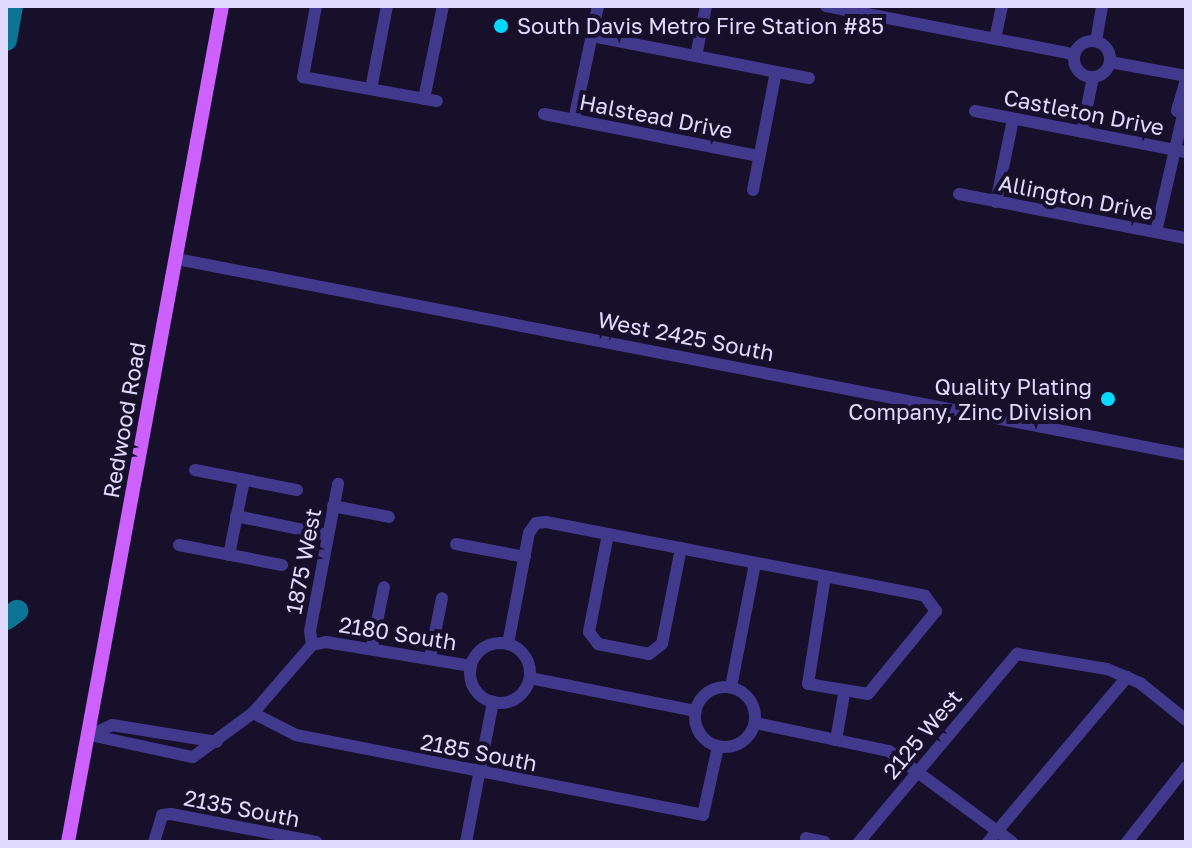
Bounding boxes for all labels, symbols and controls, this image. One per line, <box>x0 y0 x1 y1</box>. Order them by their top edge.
place label: South Davis Metro Fire Station #85 <box>517 13 884 39</box>
marker: South Davis Metro Fire Station #85 <box>492 17 510 35</box>
street label: Castleton Drive <box>1001 83 1167 141</box>
street label: Halstead Drive <box>577 88 735 144</box>
street label: Allington Drive <box>996 169 1156 225</box>
street label: West 2425 South <box>596 306 776 366</box>
street label: Redwood Road <box>97 340 151 500</box>
place label: Quality Plating Company, Zinc Division <box>848 373 1092 424</box>
marker: Quality Plating Company, Zinc Division <box>1099 390 1117 408</box>
street label: 1875 West <box>280 506 326 616</box>
street label: 2180 South <box>337 611 459 655</box>
street label: 2125 West <box>877 684 967 784</box>
street label: 2185 South <box>419 728 539 776</box>
street label: 2135 South <box>182 784 302 832</box>

